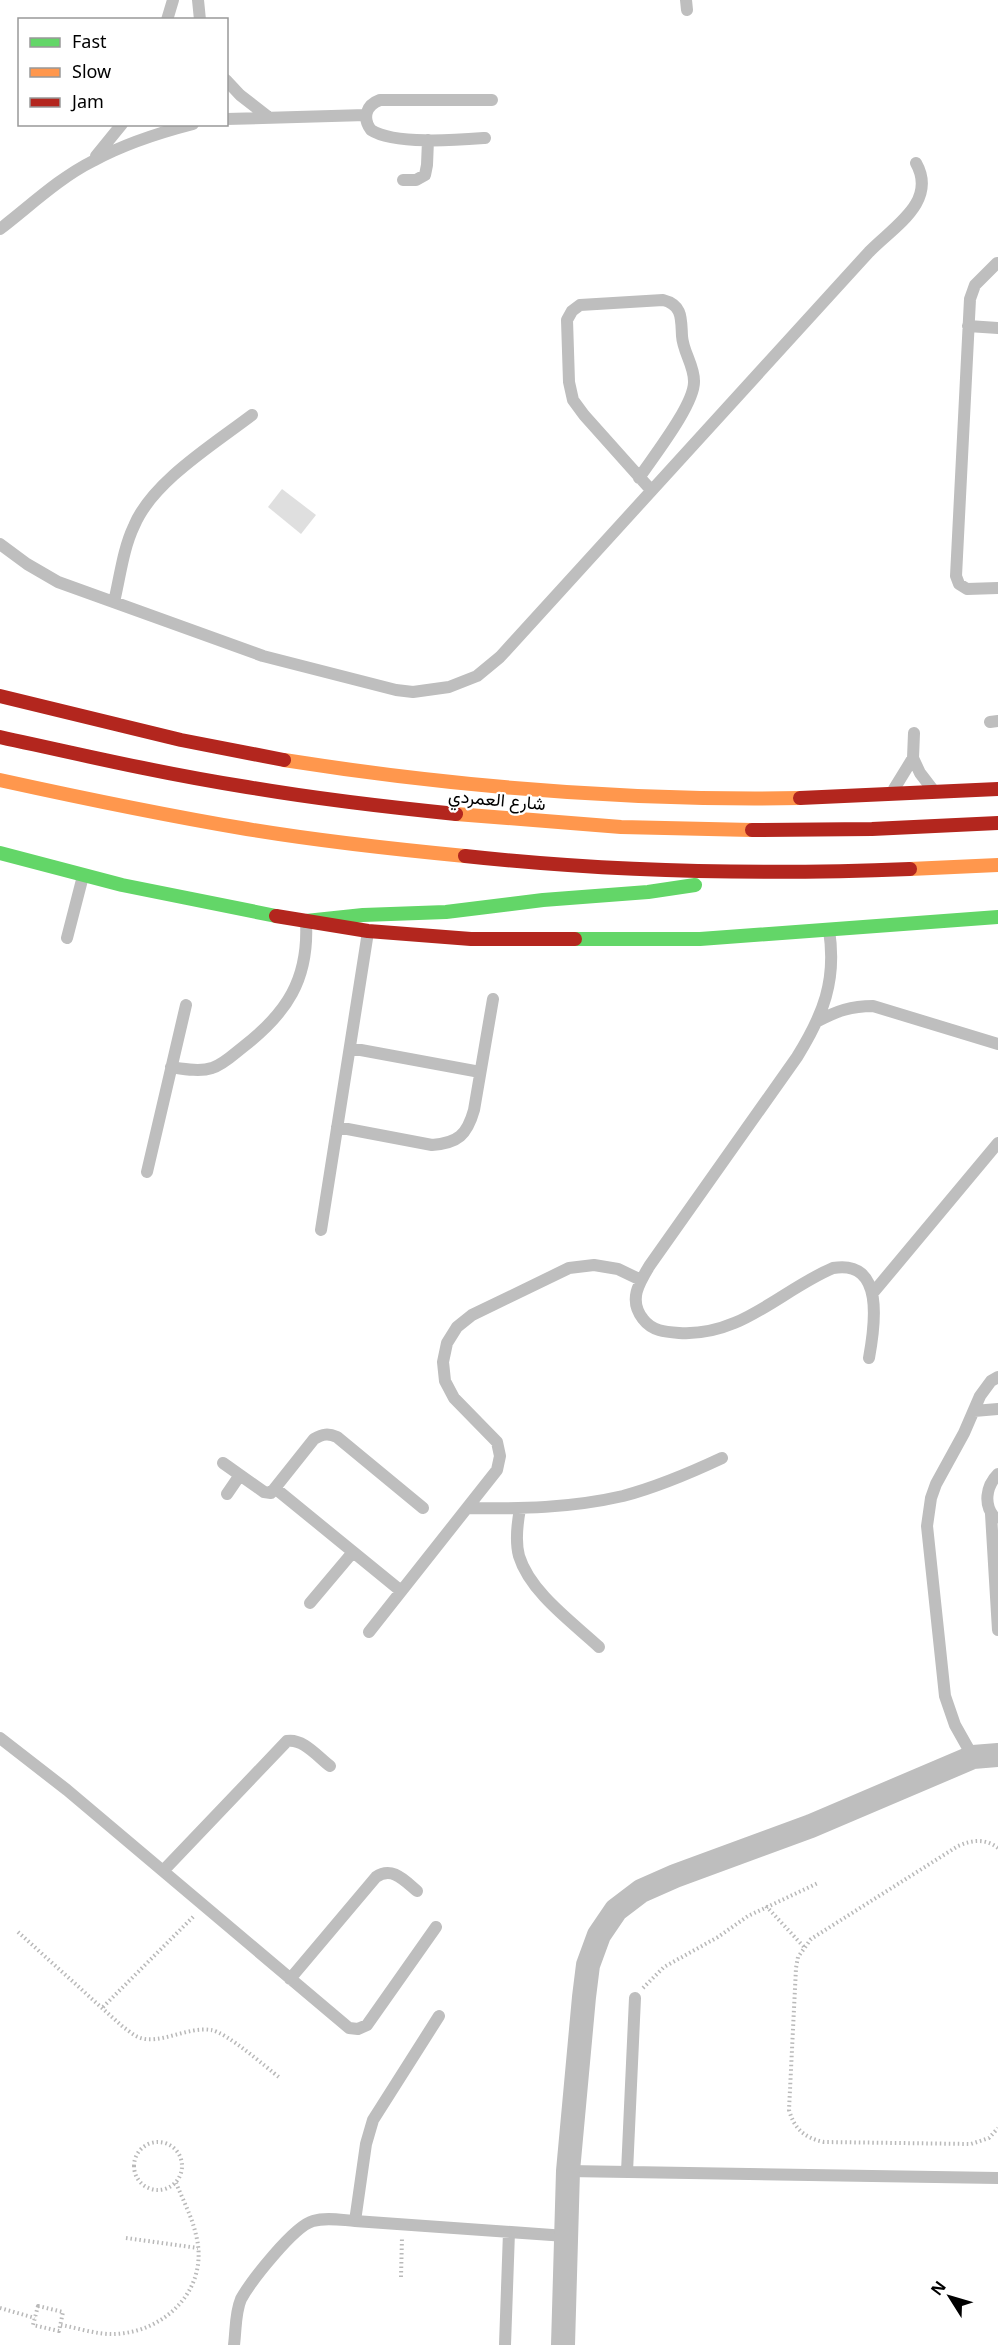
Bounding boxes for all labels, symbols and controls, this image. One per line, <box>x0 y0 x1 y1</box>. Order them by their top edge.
legend <box>18 18 228 126</box>
text: Fast <box>72 29 107 53</box>
text: Slow <box>72 59 111 83</box>
text: Jam <box>70 89 104 113</box>
street label: شارع العمردي <box>447 783 547 819</box>
north arrow <box>920 2267 980 2327</box>
text: N <box>925 2276 951 2300</box>

